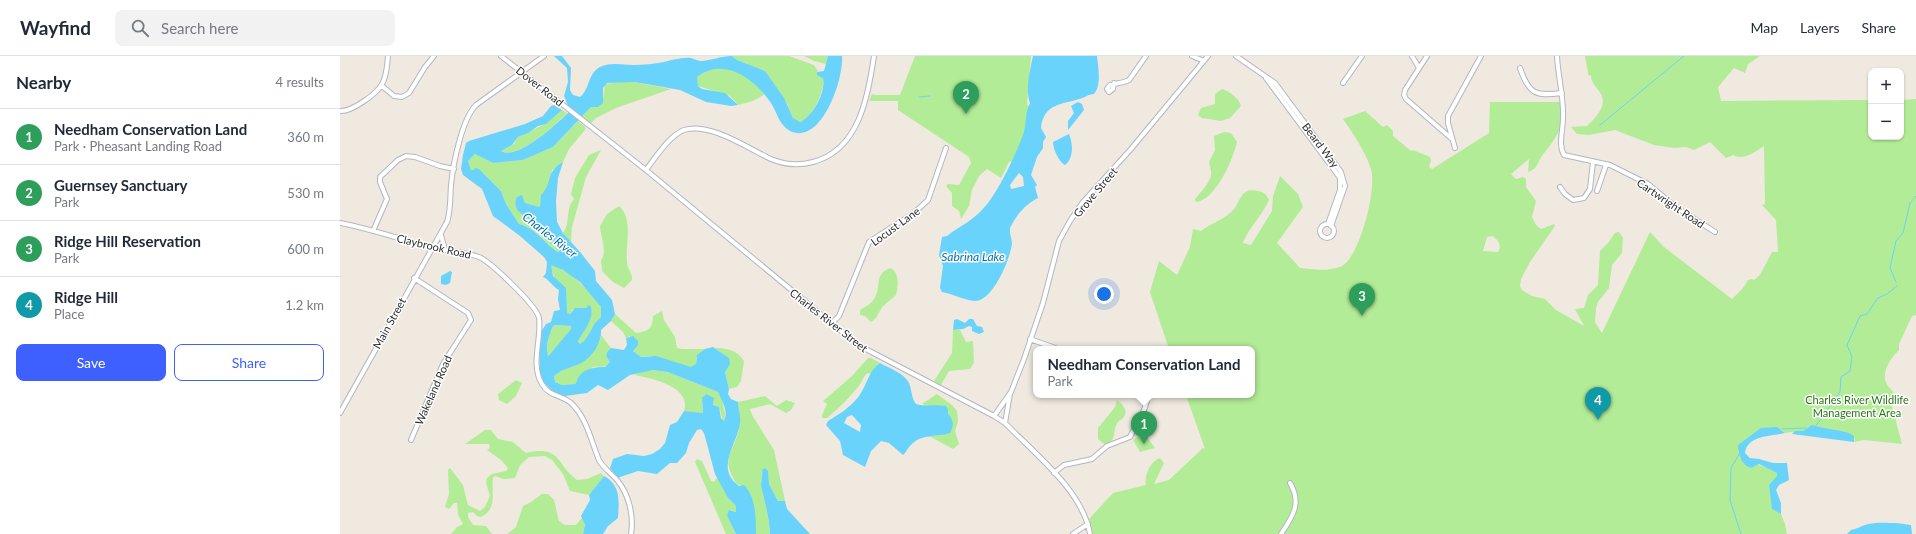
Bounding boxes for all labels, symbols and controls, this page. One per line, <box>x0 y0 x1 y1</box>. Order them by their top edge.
search box <box>115 10 395 46</box>
text: Wayfind <box>20 16 91 39</box>
icon: search <box>129 17 151 39</box>
text: Search here <box>161 19 238 37</box>
text: Map <box>1750 19 1778 36</box>
text: Layers <box>1800 19 1840 36</box>
text: Share <box>1862 19 1896 36</box>
street label: Dover Road <box>514 63 566 109</box>
map controls <box>1868 68 1904 140</box>
button: + <box>1868 68 1904 104</box>
text: Nearby <box>16 72 71 93</box>
text: 4 results <box>276 74 324 90</box>
pin: 2 <box>953 81 979 114</box>
button: − <box>1868 104 1904 140</box>
text: Needham Conservation Land <box>54 120 247 138</box>
street label: Beard Way <box>1300 120 1342 170</box>
text: 1 <box>25 129 33 145</box>
text: 360 m <box>287 129 324 145</box>
text: Park · Pheasant Landing Road <box>54 138 222 154</box>
street label: Grove Street <box>1070 164 1120 220</box>
text: Guernsey Sanctuary <box>54 176 187 194</box>
street label: Cartwright Road <box>1635 176 1707 230</box>
text: 2 <box>25 185 33 201</box>
text: 530 m <box>287 185 324 201</box>
text: Park <box>54 194 79 210</box>
street label: Locust Lane <box>868 204 922 248</box>
water label: Charles River <box>520 209 581 262</box>
street label: Claybrook Road <box>395 231 473 261</box>
text: Ridge Hill Reservation <box>54 232 201 250</box>
text: 3 <box>25 241 33 257</box>
text: 600 m <box>287 241 324 257</box>
water label: Sabrina Lake <box>941 249 1005 264</box>
text: Park <box>54 250 79 266</box>
pin: 3 <box>1349 283 1375 316</box>
your location <box>1094 284 1114 304</box>
street label: Charles River Street <box>787 286 871 354</box>
text: Ridge Hill <box>54 288 118 306</box>
street label: Main Street <box>370 295 408 351</box>
text: 4 <box>25 297 33 313</box>
text: 1.2 km <box>285 297 324 313</box>
text: Place <box>54 306 84 322</box>
button: Save <box>16 344 166 381</box>
button: Share <box>174 344 324 381</box>
popup <box>1033 346 1255 398</box>
street label: Wakeland Road <box>412 353 454 427</box>
text: Needham Conservation Land <box>1047 355 1241 373</box>
text: Park <box>1047 373 1073 389</box>
pin: 4 <box>1585 387 1611 420</box>
park label: Charles River Wildlife Management Area <box>1805 393 1909 419</box>
pin: 1 <box>1131 411 1157 444</box>

